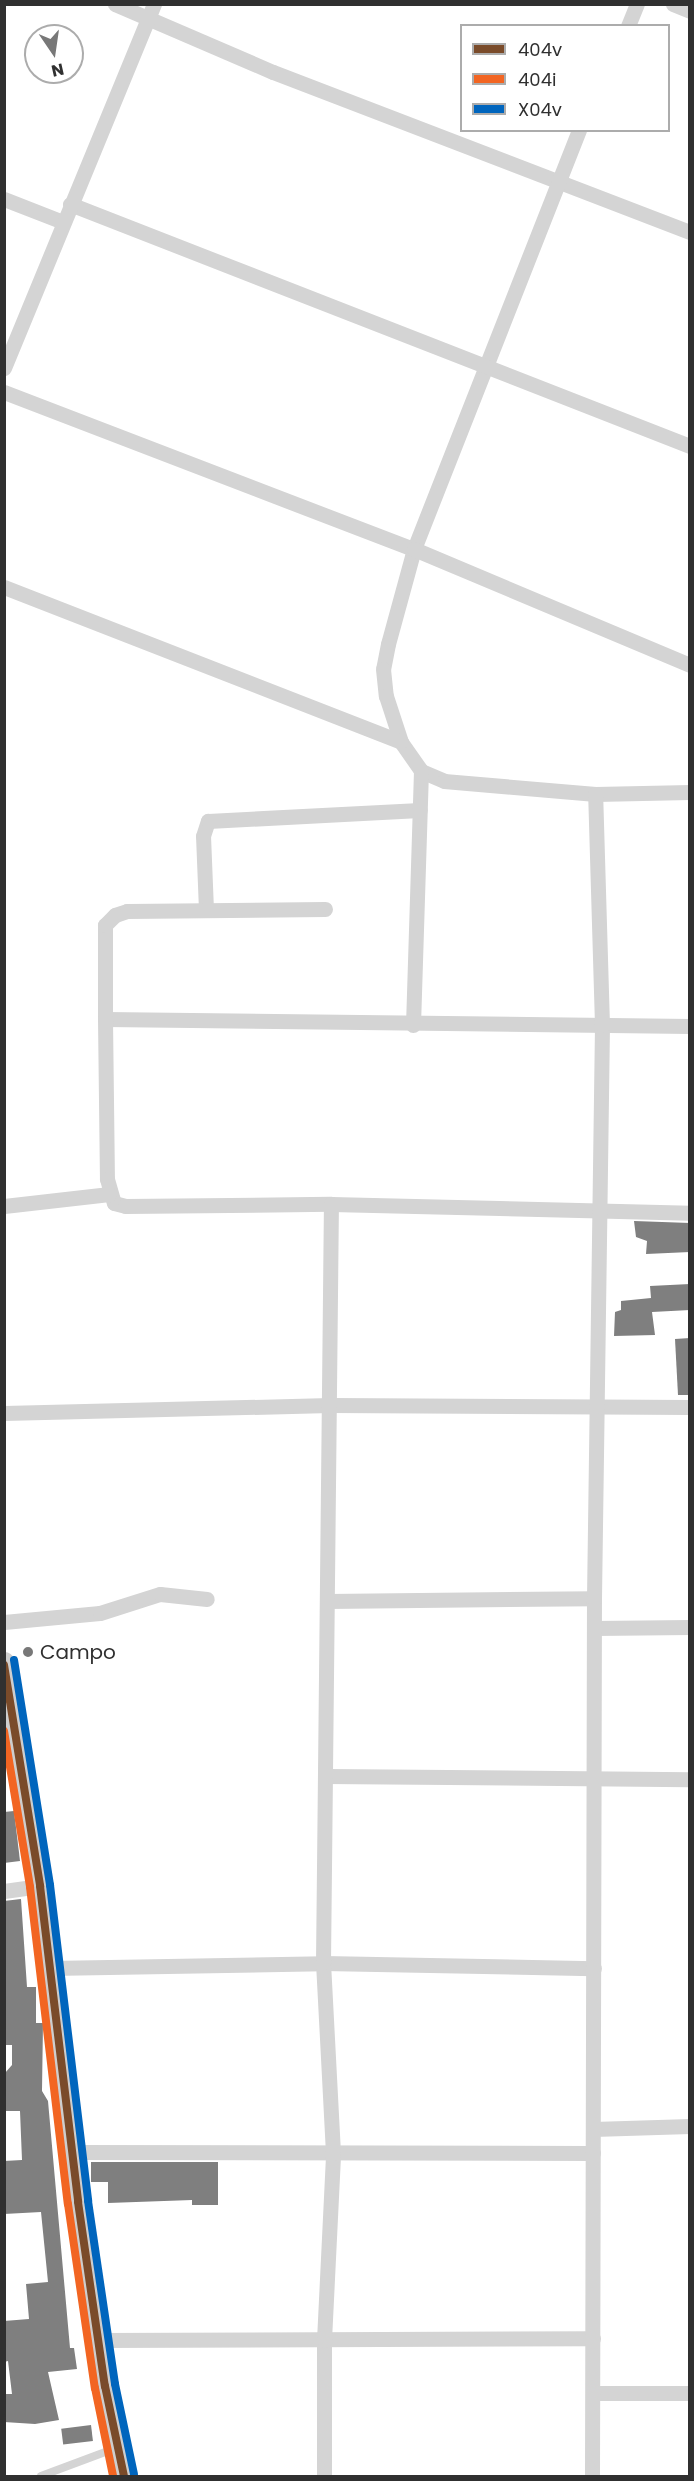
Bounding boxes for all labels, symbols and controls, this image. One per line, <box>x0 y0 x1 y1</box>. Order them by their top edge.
north arrow <box>24 24 84 84</box>
legend <box>460 24 670 132</box>
text: 404v <box>518 37 562 62</box>
text: N <box>49 58 66 83</box>
text: 404i <box>518 67 556 92</box>
text: X04v <box>518 97 562 122</box>
place label: Campo <box>40 1640 116 1664</box>
marker: Campo <box>21 1645 35 1659</box>

